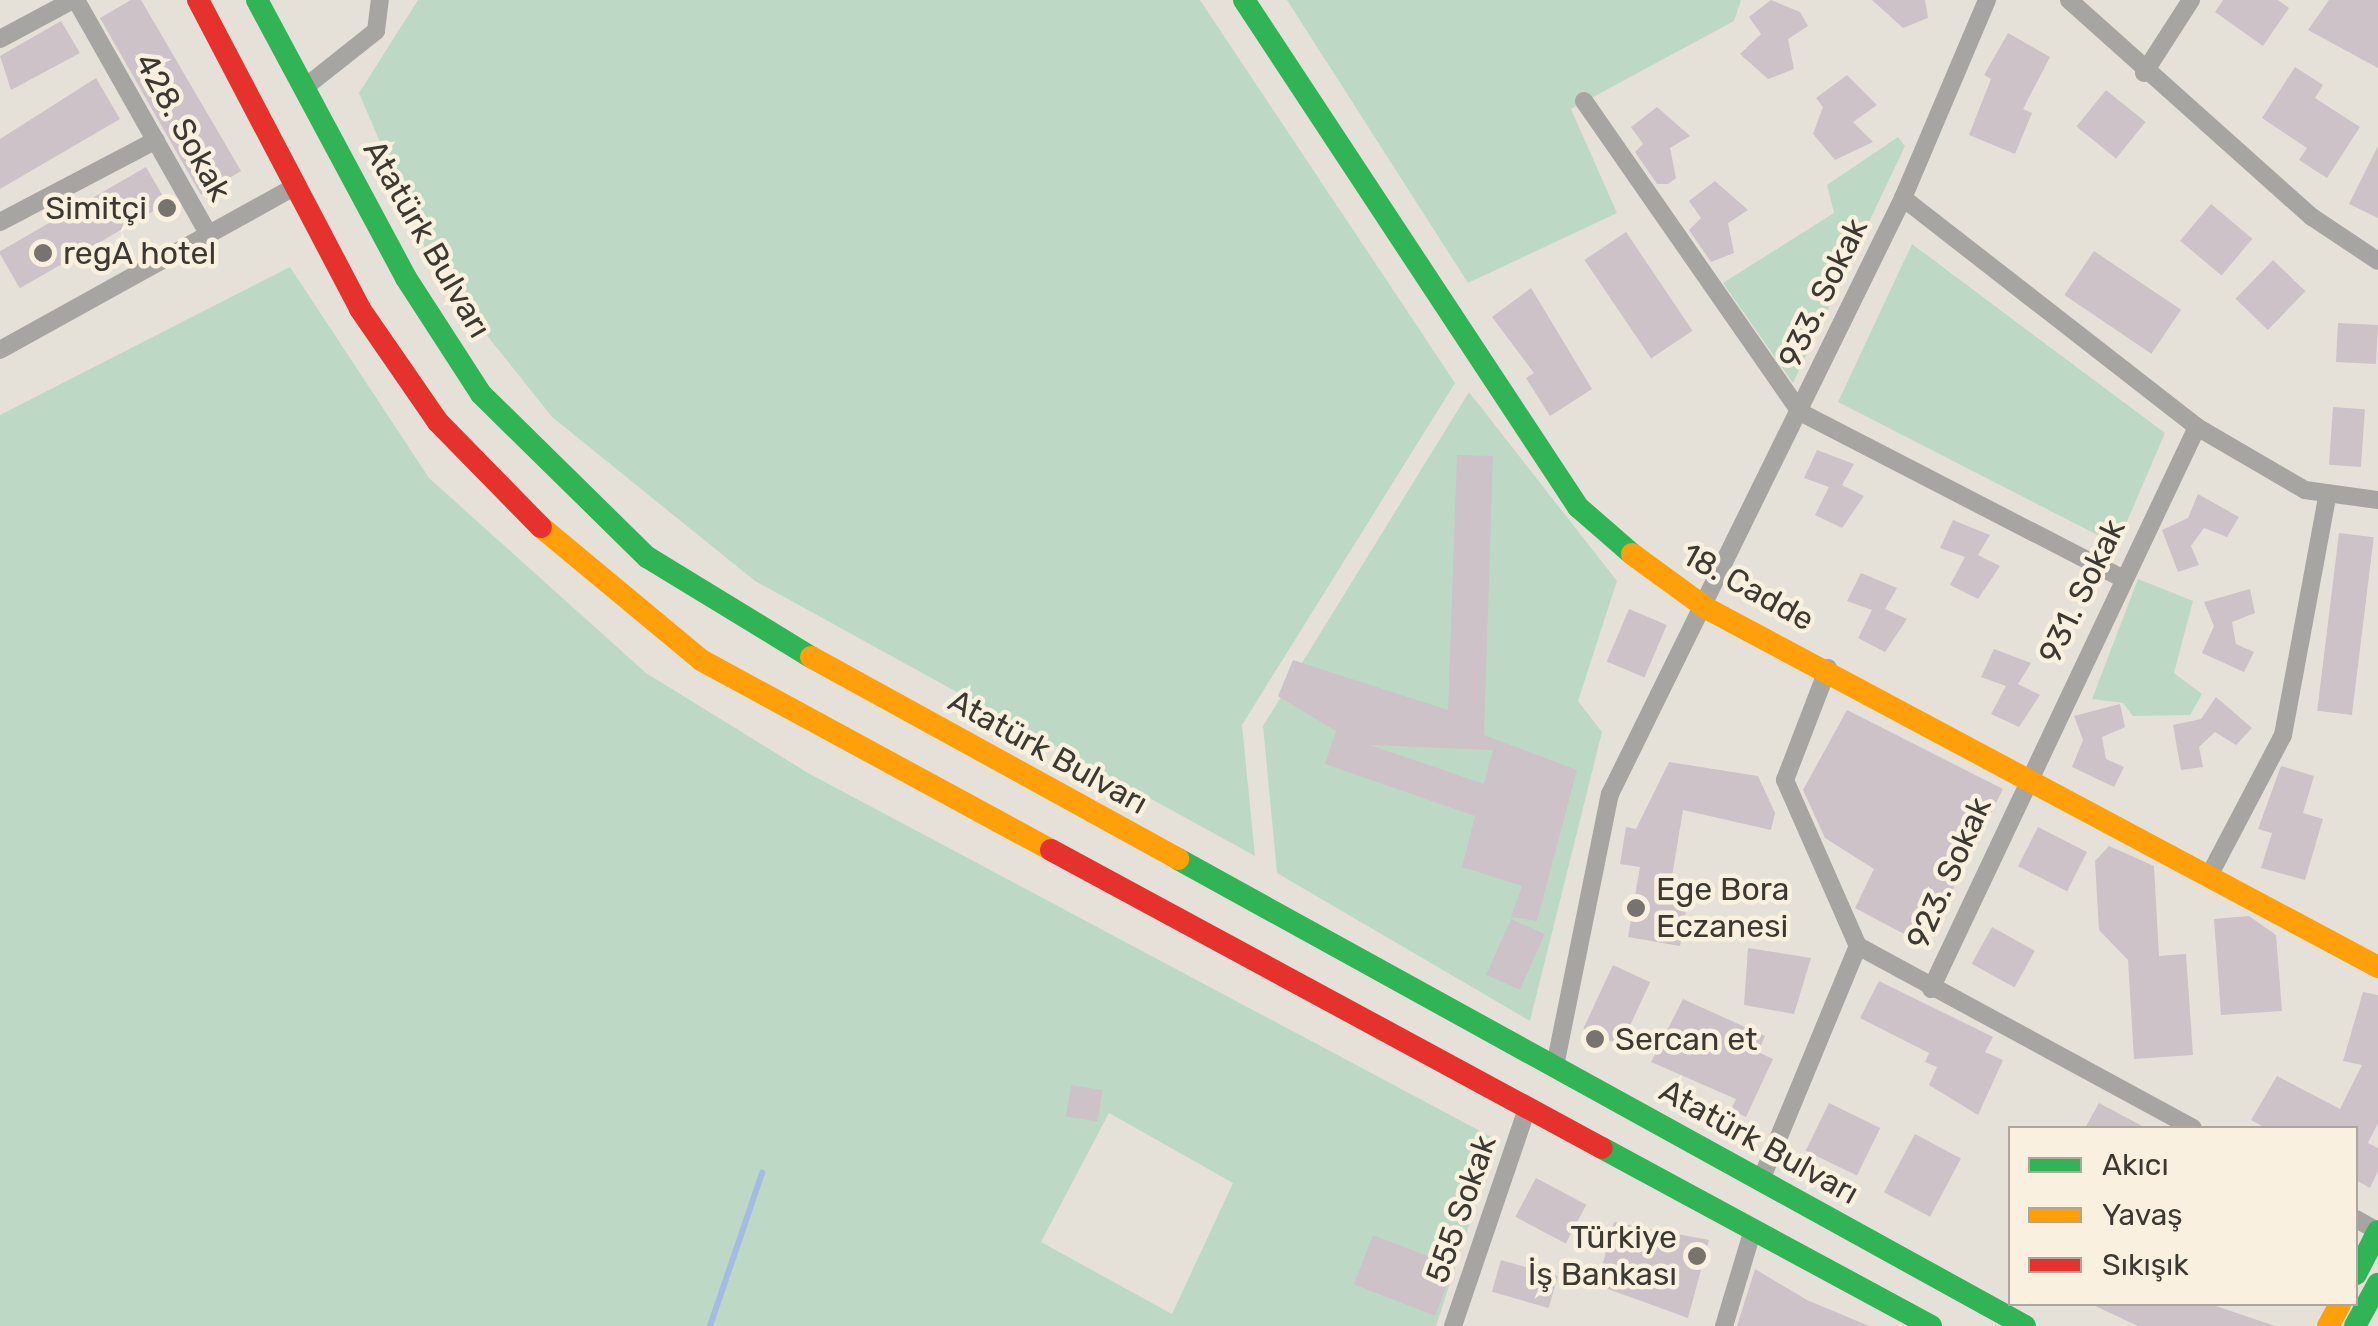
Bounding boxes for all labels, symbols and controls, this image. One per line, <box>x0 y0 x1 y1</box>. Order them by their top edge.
street label: 428. Sokak <box>127 46 239 208</box>
street label: Atatürk Bulvarı <box>355 133 499 345</box>
place label: Simitçi <box>45 189 147 227</box>
marker: Simitçi <box>156 197 178 219</box>
street label: 933. Sokak <box>1770 212 1876 374</box>
place label: regA hotel <box>63 234 217 272</box>
marker: regA hotel <box>32 242 54 264</box>
street label: 931. Sokak <box>2031 513 2133 669</box>
street label: 18. Cadde <box>1675 535 1821 639</box>
street label: Atatürk Bulvarı <box>942 681 1154 823</box>
street label: 923. Sokak <box>1899 791 1999 955</box>
place label: Ege Bora Eczanesi <box>1656 871 1789 946</box>
marker: Ege Bora Eczanesi <box>1625 897 1647 919</box>
place label: Sercan et <box>1615 1020 1758 1058</box>
marker: Sercan et <box>1584 1028 1606 1050</box>
street label: Atatürk Bulvarı <box>1653 1071 1865 1213</box>
legend <box>2008 1126 2358 1306</box>
street label: 555 Sokak <box>1418 1130 1504 1288</box>
text: Akıcı <box>2102 1147 2169 1183</box>
text: Yavaş <box>2102 1197 2183 1233</box>
place label: Türkiye İş Bankası <box>1528 1219 1677 1294</box>
marker: Türkiye İş Bankası <box>1686 1245 1708 1267</box>
text: Sıkışık <box>2102 1247 2189 1283</box>

